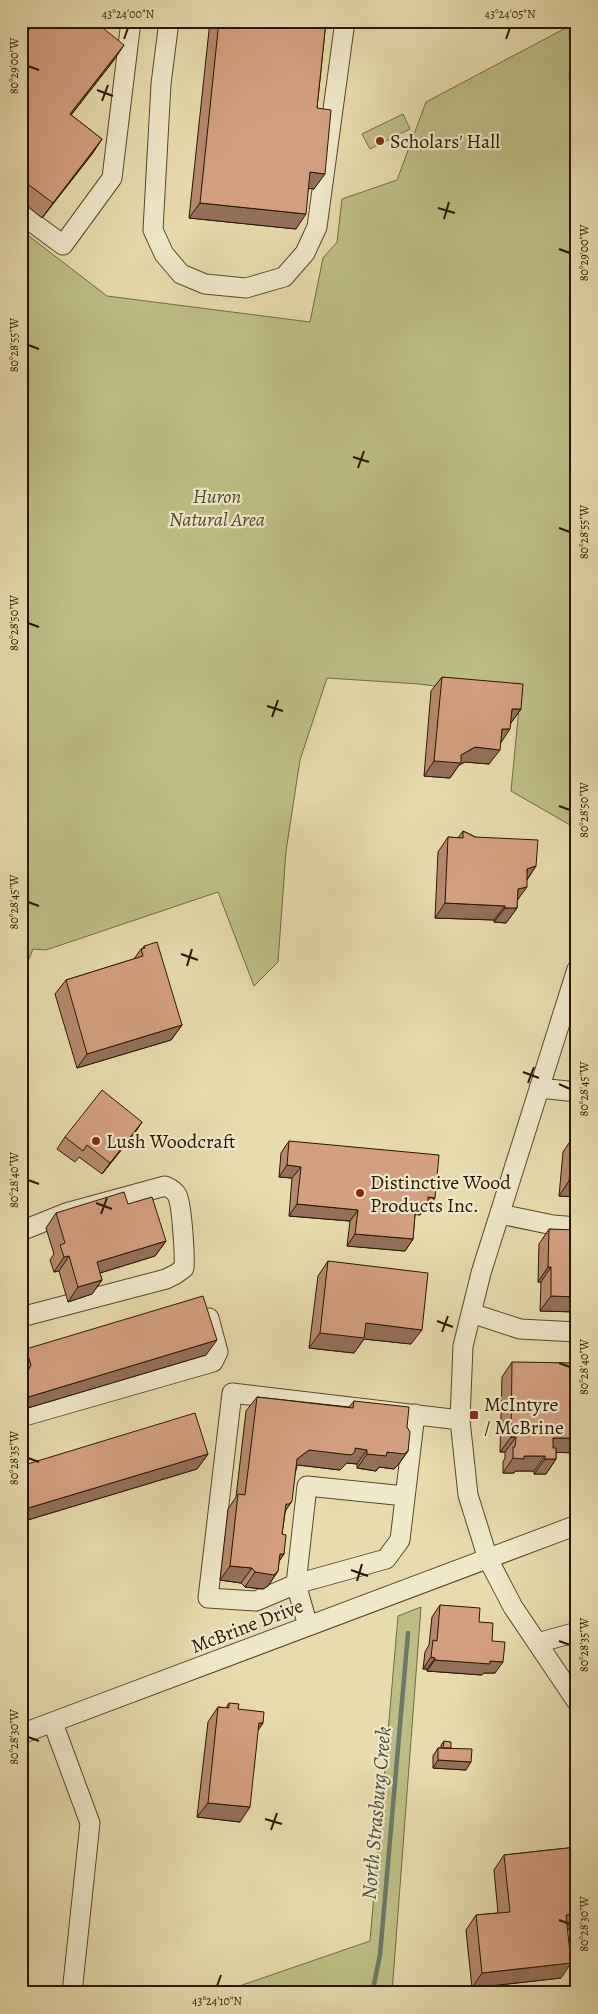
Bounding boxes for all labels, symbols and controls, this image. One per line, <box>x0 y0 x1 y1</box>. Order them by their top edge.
text: 43°24'00"N <box>102 6 155 22</box>
text: 43°24'05"N <box>484 6 536 22</box>
text: 80°29'00"W <box>6 37 22 94</box>
place label: Scholars' Hall <box>390 128 500 155</box>
marker: Scholars' Hall <box>374 135 386 147</box>
text: 80°29'00"W <box>576 224 592 281</box>
text: 80°28'55"W <box>6 317 22 372</box>
park label: Huron Natural Area <box>169 483 265 533</box>
text: 80°28'55"W <box>576 504 592 559</box>
text: 80°28'50"W <box>6 594 22 651</box>
text: 80°28'50"W <box>576 781 592 838</box>
text: 80°28'45"W <box>6 874 22 929</box>
text: 80°28'45"W <box>576 1061 592 1116</box>
place label: Lush Woodcraft <box>106 1128 236 1155</box>
marker: Lush Woodcraft <box>90 1135 102 1147</box>
text: 80°28'40"W <box>6 1151 22 1208</box>
place label: Distinctive Wood Products Inc. <box>370 1169 511 1219</box>
marker: Distinctive Wood Products Inc. <box>354 1187 366 1199</box>
text: 80°28'40"W <box>576 1338 592 1395</box>
place label: McIntyre / McBrine <box>484 1391 564 1441</box>
marker: McIntyre / McBrine <box>468 1409 480 1421</box>
text: 80°28'35"W <box>6 1430 22 1485</box>
street label: McBrine Drive <box>187 1592 307 1660</box>
text: 80°28'35"W <box>576 1617 592 1672</box>
text: 80°28'30"W <box>6 1708 22 1765</box>
water label: North Strasburg Creek <box>354 1725 398 1901</box>
text: 80°28'30"W <box>576 1895 592 1952</box>
text: 43°24'10"N <box>192 1993 242 2009</box>

